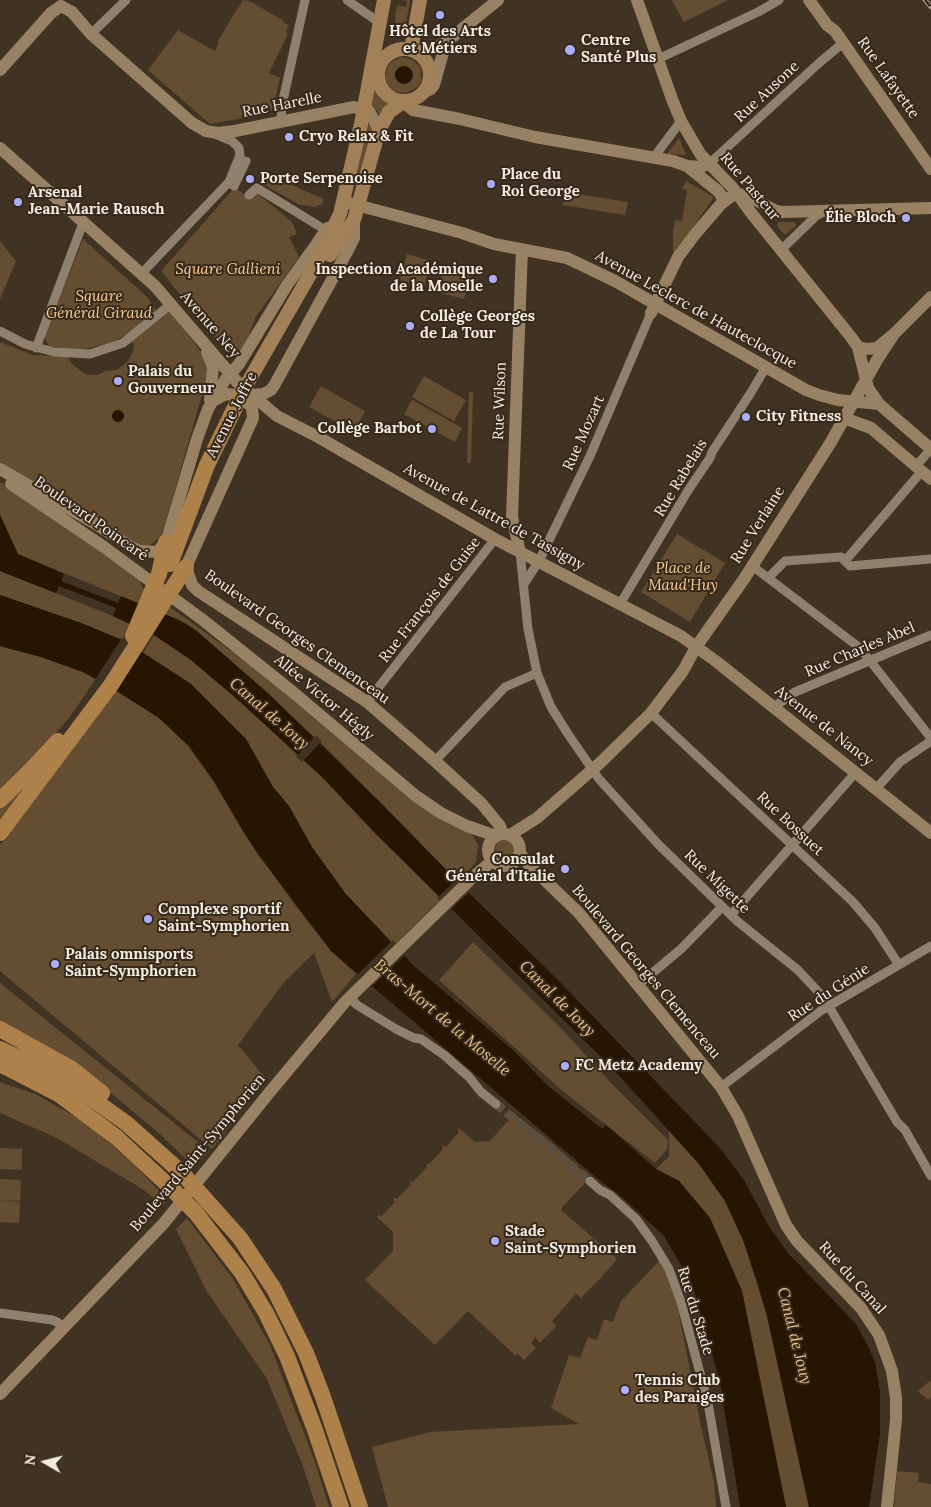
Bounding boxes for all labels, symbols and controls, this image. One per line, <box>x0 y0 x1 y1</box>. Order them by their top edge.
marker: Hôtel des Arts et Métiers <box>434 9 446 21</box>
place label: Hôtel des Arts et Métiers <box>389 23 491 58</box>
place label: Centre Santé Plus <box>581 32 656 67</box>
street label: Rue Lafayette <box>853 34 923 122</box>
marker: Centre Santé Plus <box>563 43 577 57</box>
street label: Rue Ausone <box>731 58 803 126</box>
street label: Rue Harelle <box>241 88 323 122</box>
place label: Cryo Relax & Fit <box>299 128 414 146</box>
marker: Cryo Relax & Fit <box>283 131 295 143</box>
street label: Rue Pasteur <box>716 149 784 225</box>
place label: Place du Roi George <box>501 166 580 201</box>
place label: Porte Serpenoise <box>260 170 383 188</box>
marker: Porte Serpenoise <box>244 173 256 185</box>
marker: Place du Roi George <box>485 178 497 190</box>
place label: Arsenal Jean-Marie Rausch <box>28 184 165 219</box>
marker: Arsenal Jean-Marie Rausch <box>12 196 24 208</box>
place label: Élie Bloch <box>825 209 896 227</box>
marker: Élie Bloch <box>900 212 912 224</box>
street label: Avenue Leclerc de Hauteclocque <box>592 247 800 373</box>
park label: Square Gallieni <box>175 261 281 279</box>
place label: Inspection Académique de la Moselle <box>315 261 483 296</box>
marker: Inspection Académique de la Moselle <box>487 273 499 285</box>
park label: Square Général Giraud <box>46 288 152 323</box>
street label: Avenue Ney <box>176 288 244 362</box>
place label: Collège Georges de La Tour <box>420 308 535 343</box>
marker: Collège Georges de La Tour <box>404 320 416 332</box>
street label: Rue Wilson <box>490 362 510 440</box>
place label: Palais du Gouverneur <box>128 363 214 398</box>
street label: Avenue Joffre <box>203 369 261 461</box>
marker: Palais du Gouverneur <box>112 375 124 387</box>
street label: Rue Mozart <box>559 392 609 474</box>
place label: City Fitness <box>756 408 841 426</box>
marker: City Fitness <box>740 411 752 423</box>
place label: Collège Barbot <box>317 420 422 438</box>
marker: Collège Barbot <box>426 423 438 435</box>
street label: Rue Rabelais <box>651 436 711 520</box>
street label: Avenue de Lattre de Tassigny <box>400 460 588 574</box>
street label: Boulevard Poincaré <box>31 473 151 565</box>
street label: Rue Verlaine <box>727 483 789 567</box>
street label: Rue François de Guise <box>375 534 485 666</box>
park label: Place de Maud'Huy <box>648 560 718 595</box>
street label: Boulevard Georges Clemenceau <box>201 566 393 708</box>
street label: Rue Charles Abel <box>802 619 918 681</box>
street label: Allée Victor Hégly <box>271 651 377 745</box>
water label: Canal de Jouy <box>225 674 313 754</box>
street label: Avenue de Nancy <box>771 682 877 770</box>
street label: Rue Bossuet <box>753 788 827 860</box>
street label: Rue Migette <box>680 846 754 918</box>
place label: Consulat Général d'Italie <box>445 851 555 886</box>
marker: Consulat Général d'Italie <box>559 863 571 875</box>
street label: Boulevard Georges Clemenceau <box>568 881 724 1063</box>
place label: Complexe sportif Saint-Symphorien <box>158 901 290 936</box>
marker: Complexe sportif Saint-Symphorien <box>142 913 154 925</box>
place label: Palais omnisports Saint-Symphorien <box>65 946 197 981</box>
water label: Bras-Mort de la Moselle <box>370 955 514 1081</box>
water label: Canal de Jouy <box>515 957 599 1041</box>
marker: Palais omnisports Saint-Symphorien <box>49 958 61 970</box>
street label: Rue du Génie <box>785 960 873 1026</box>
place label: FC Metz Academy <box>575 1057 702 1075</box>
marker: FC Metz Academy <box>559 1060 571 1072</box>
street label: Boulevard Saint-Symphorien <box>127 1070 269 1236</box>
place label: Stade Saint-Symphorien <box>505 1223 637 1258</box>
marker: Stade Saint-Symphorien <box>489 1235 501 1247</box>
street label: Rue du Canal <box>815 1238 889 1318</box>
street label: Rue du Stade <box>673 1265 717 1357</box>
water label: Canal de Jouy <box>773 1285 815 1387</box>
place label: Tennis Club des Paraiges <box>635 1372 724 1407</box>
marker: Tennis Club des Paraiges <box>619 1384 631 1396</box>
north arrow <box>20 1437 70 1487</box>
text: N <box>20 1453 40 1467</box>

